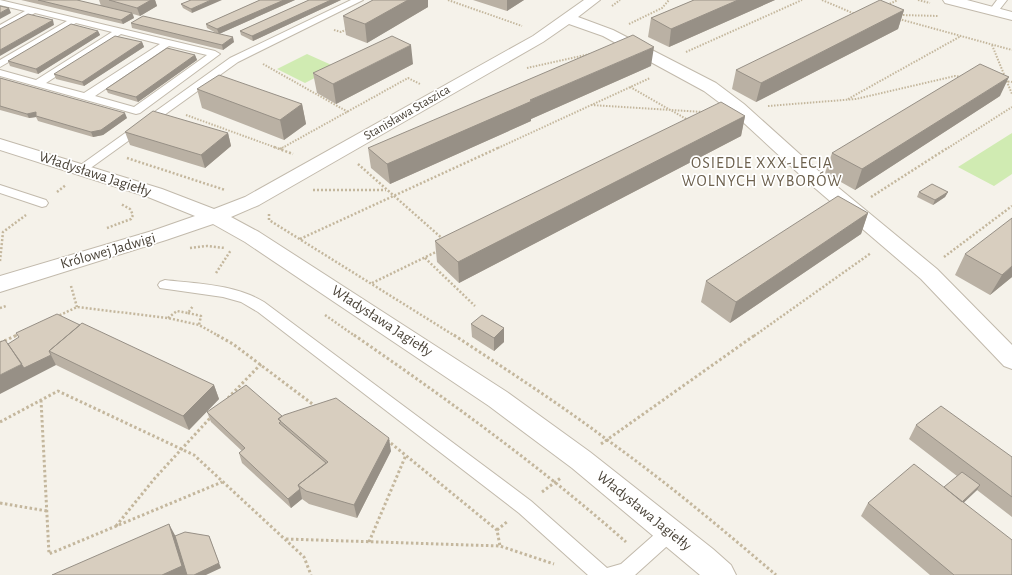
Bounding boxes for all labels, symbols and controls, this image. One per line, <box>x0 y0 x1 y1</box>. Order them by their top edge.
street label: Stanisława Staszica <box>362 83 452 143</box>
street label: Władysława Jagiełły <box>37 149 154 199</box>
district label: OSIEDLE XXX-LECIA WOLNYCH WYBORÓW <box>682 155 842 189</box>
street label: Królowej Jadwigi <box>59 230 157 272</box>
street label: Władysława Jagiełły <box>329 283 436 360</box>
street label: Władysława Jagiełły <box>594 468 695 554</box>

